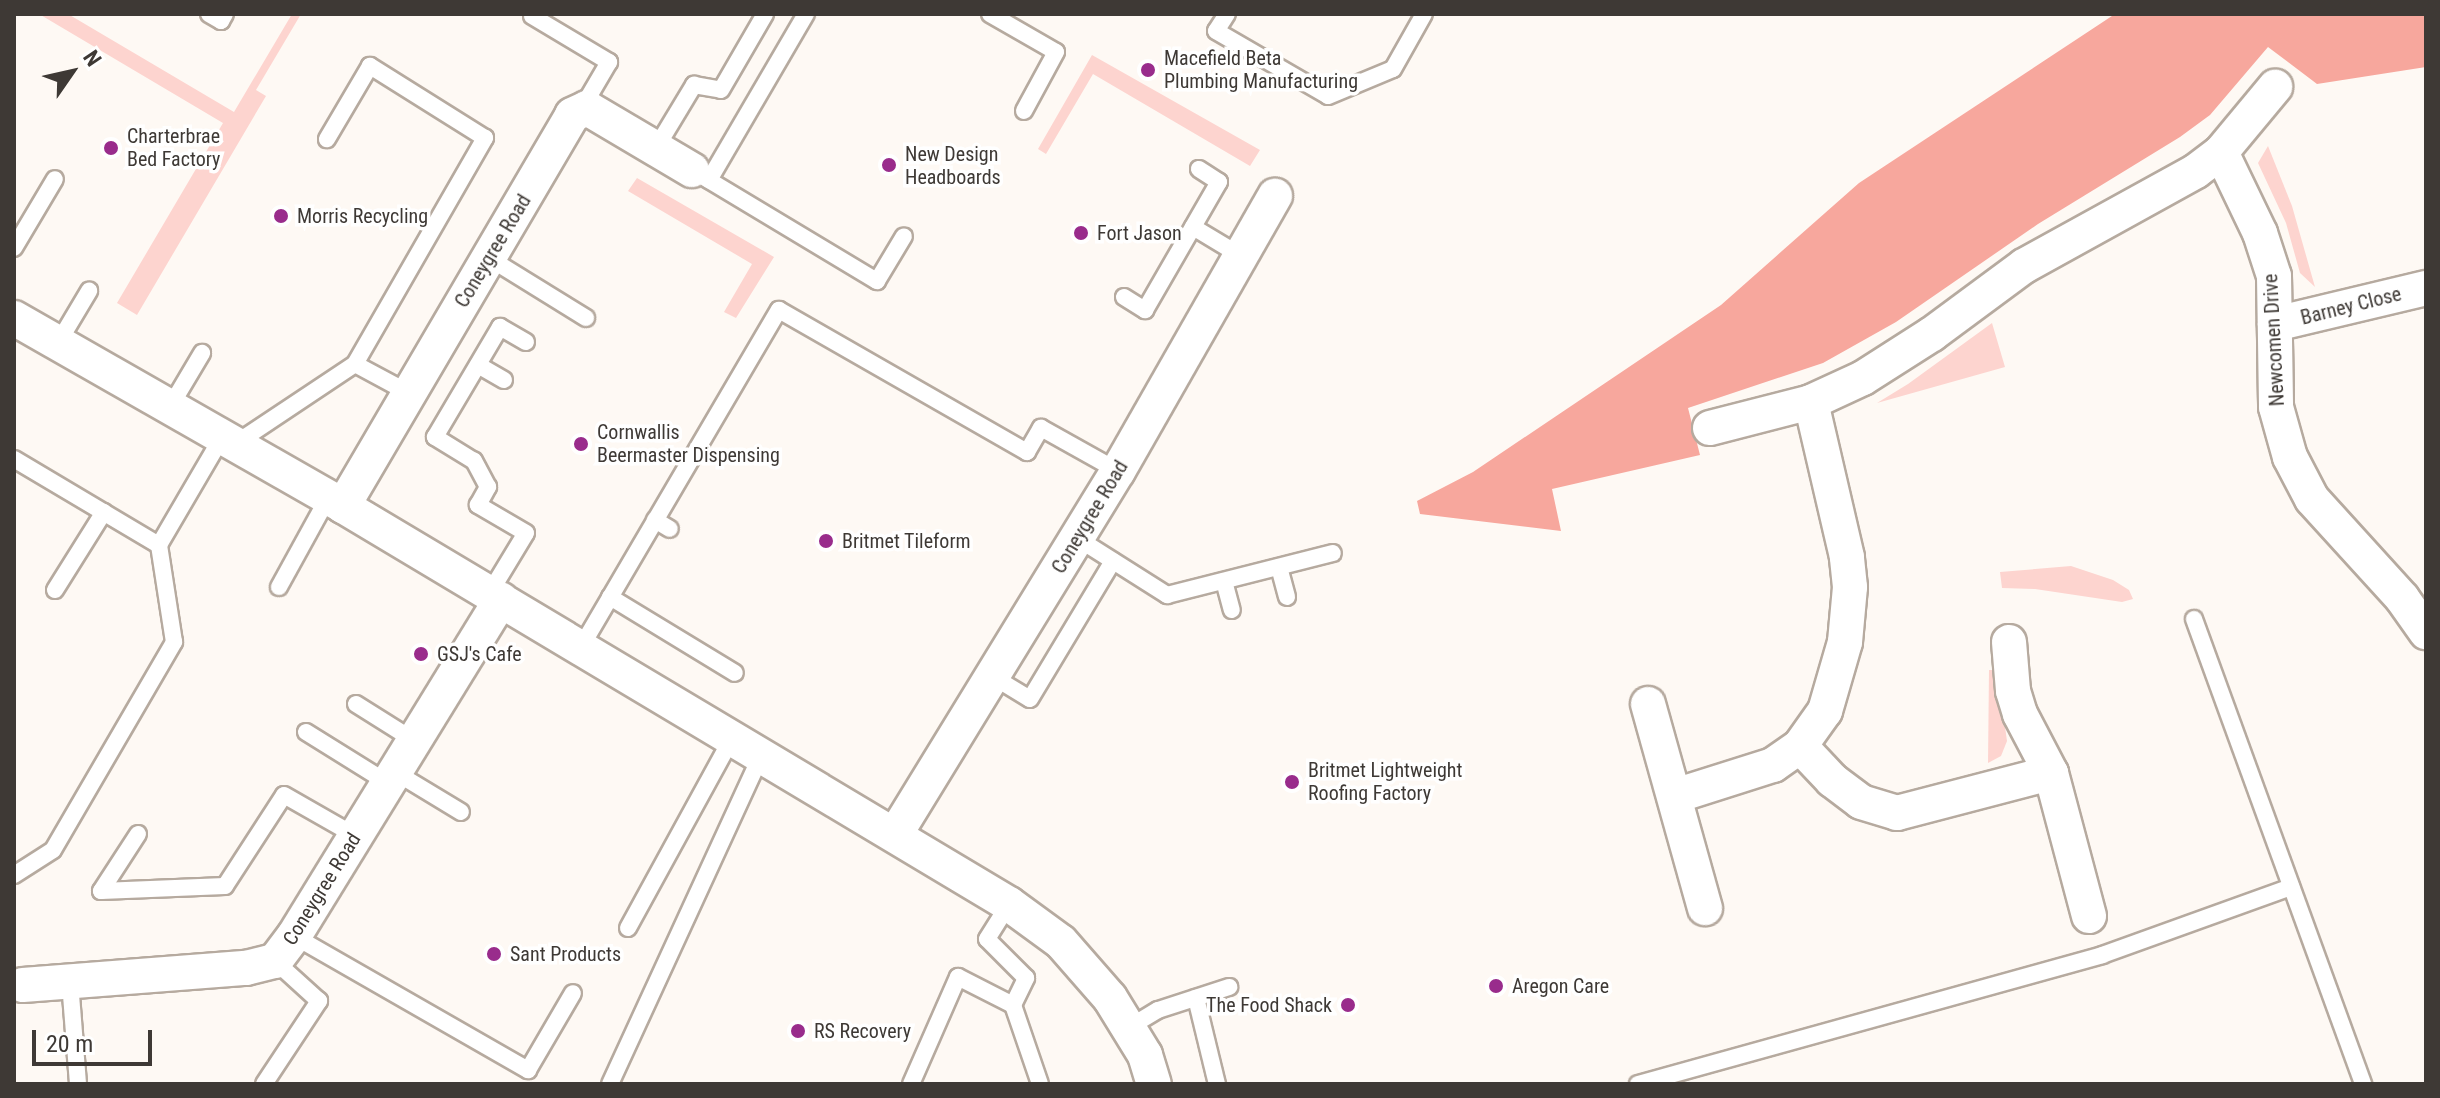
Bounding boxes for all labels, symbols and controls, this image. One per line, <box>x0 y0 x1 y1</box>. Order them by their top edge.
north arrow <box>32 32 112 112</box>
text: N <box>78 46 106 71</box>
place label: Macefield Beta Plumbing Manufacturing <box>1164 46 1358 93</box>
marker: Macefield Beta Plumbing Manufacturing <box>1139 61 1157 79</box>
place label: Charterbrae Bed Factory <box>127 124 220 171</box>
marker: Charterbrae Bed Factory <box>102 139 120 157</box>
place label: New Design Headboards <box>905 142 1001 189</box>
marker: New Design Headboards <box>880 156 898 174</box>
street label: Coneygree Road <box>450 190 536 312</box>
place label: Morris Recycling <box>297 204 428 228</box>
marker: Morris Recycling <box>272 207 290 225</box>
place label: Fort Jason <box>1097 221 1182 245</box>
marker: Fort Jason <box>1072 224 1090 242</box>
street label: Newcomen Drive <box>2259 273 2289 407</box>
street label: Barney Close <box>2298 282 2404 330</box>
place label: Cornwallis Beermaster Dispensing <box>597 420 780 467</box>
marker: Cornwallis Beermaster Dispensing <box>572 435 590 453</box>
street label: Coneygree Road <box>1047 456 1133 578</box>
place label: Britmet Tileform <box>842 529 971 553</box>
marker: Britmet Tileform <box>817 532 835 550</box>
place label: GSJ's Cafe <box>437 642 522 666</box>
marker: GSJ's Cafe <box>412 645 430 663</box>
place label: Britmet Lightweight Roofing Factory <box>1308 758 1462 805</box>
marker: Britmet Lightweight Roofing Factory <box>1283 773 1301 791</box>
street label: Coneygree Road <box>278 828 366 950</box>
place label: Sant Products <box>510 942 621 966</box>
marker: Sant Products <box>485 945 503 963</box>
place label: Aregon Care <box>1512 974 1609 998</box>
marker: Aregon Care <box>1487 977 1505 995</box>
place label: The Food Shack <box>1206 993 1332 1017</box>
marker: The Food Shack <box>1339 996 1357 1014</box>
scale bar <box>36 1014 156 1064</box>
place label: RS Recovery <box>814 1019 911 1043</box>
marker: RS Recovery <box>789 1022 807 1040</box>
text: 20 m <box>46 1030 93 1058</box>

